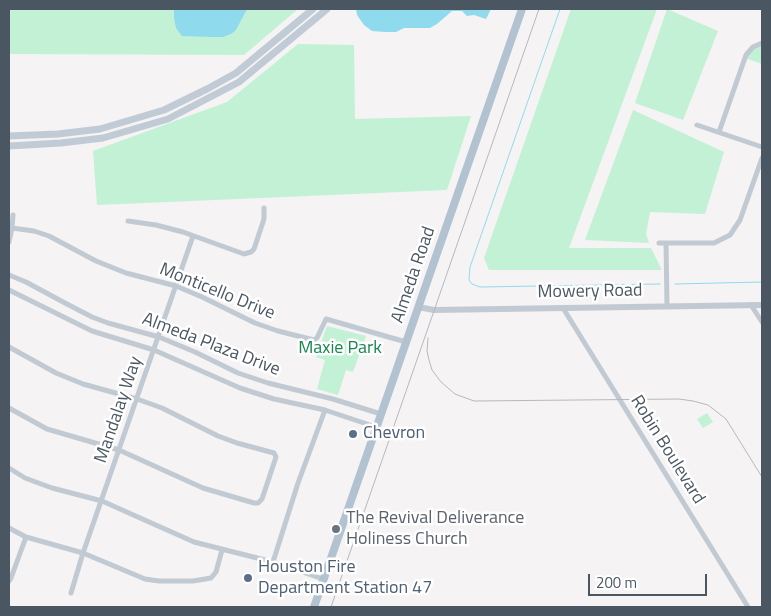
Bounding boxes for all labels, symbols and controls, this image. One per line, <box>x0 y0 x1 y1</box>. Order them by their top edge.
street label: Almeda Road <box>387 224 441 326</box>
street label: Monticello Drive <box>156 259 278 325</box>
street label: Mowery Road <box>537 280 643 304</box>
street label: Almeda Plaza Drive <box>139 309 283 381</box>
park label: Maxie Park <box>298 338 382 360</box>
street label: Mandalay Way <box>91 354 147 466</box>
street label: Robin Boulevard <box>625 392 709 508</box>
place label: Chevron <box>363 423 425 445</box>
marker: Chevron <box>347 428 359 440</box>
place label: The Revival Deliverance Holiness Church <box>346 508 524 550</box>
marker: The Revival Deliverance Holiness Church <box>330 523 342 535</box>
place label: Houston Fire Department Station 47 <box>258 557 432 600</box>
scale bar <box>591 564 710 596</box>
text: 200 m <box>596 571 637 594</box>
marker: Houston Fire Department Station 47 <box>242 572 254 584</box>

